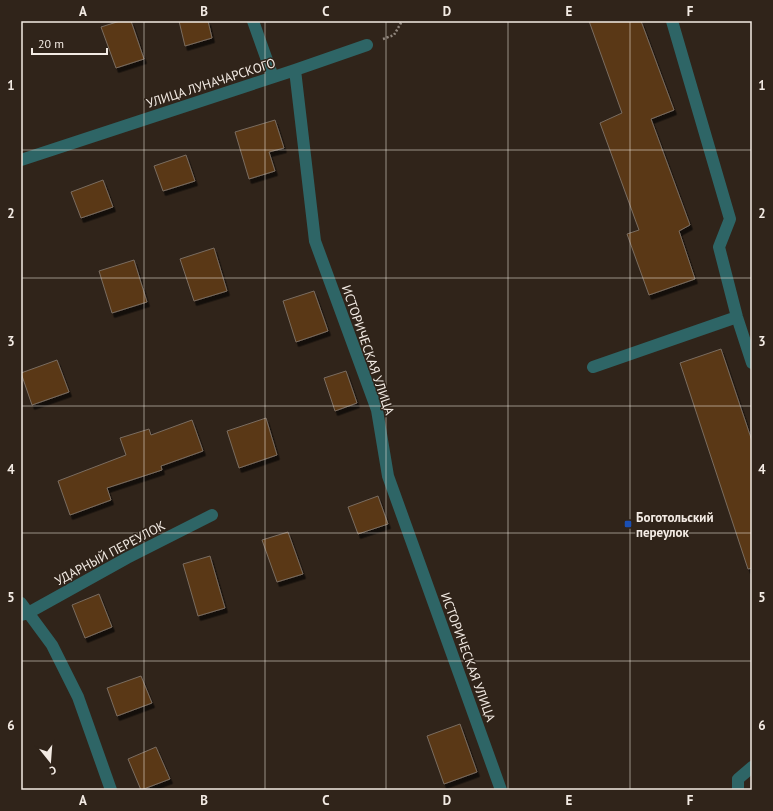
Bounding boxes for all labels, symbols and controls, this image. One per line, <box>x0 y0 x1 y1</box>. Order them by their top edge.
text: A <box>79 3 87 20</box>
text: B <box>200 3 208 20</box>
text: C <box>322 3 330 20</box>
text: D <box>443 3 451 20</box>
text: E <box>566 3 573 20</box>
text: F <box>687 3 694 20</box>
scale bar <box>32 30 107 56</box>
text: 20 m <box>38 36 64 51</box>
street label: УЛИЦА ЛУНАЧАРСКОГО <box>144 54 278 112</box>
text: 1 <box>7 77 15 94</box>
text: 1 <box>758 77 766 94</box>
text: 2 <box>7 205 15 222</box>
text: 2 <box>758 205 766 222</box>
street label: ИСТОРИЧЕСКАЯ УЛИЦА <box>338 283 398 418</box>
text: 3 <box>7 333 15 350</box>
text: 3 <box>758 333 766 350</box>
text: 4 <box>7 461 15 478</box>
text: 4 <box>758 461 766 478</box>
place label: Боготольский переулок <box>636 509 714 541</box>
street label: УДАРНЫЙ ПЕРЕУЛОК <box>52 517 168 589</box>
marker: Боготольский переулок <box>623 519 633 529</box>
text: 5 <box>7 589 15 606</box>
text: 5 <box>758 589 766 606</box>
street label: ИСТОРИЧЕСКАЯ УЛИЦА <box>437 590 499 724</box>
text: 6 <box>7 717 15 734</box>
text: 6 <box>758 717 766 734</box>
north arrow <box>30 741 70 781</box>
text: С <box>48 763 58 778</box>
text: A <box>79 792 87 809</box>
text: B <box>200 792 208 809</box>
text: C <box>322 792 330 809</box>
text: D <box>443 792 451 809</box>
text: E <box>566 792 573 809</box>
text: F <box>687 792 694 809</box>

